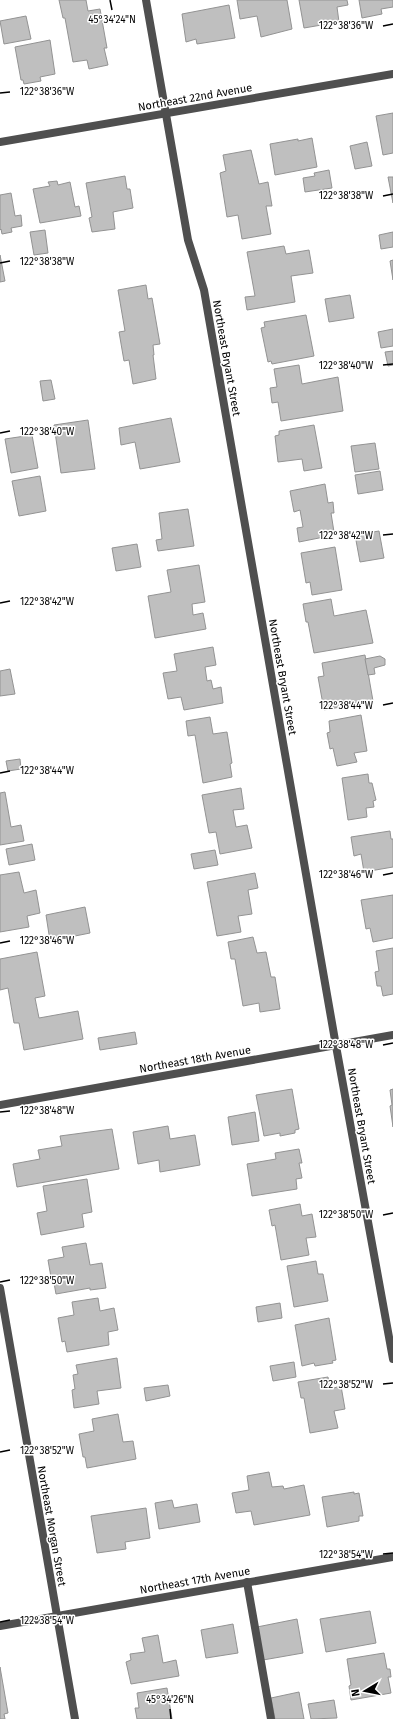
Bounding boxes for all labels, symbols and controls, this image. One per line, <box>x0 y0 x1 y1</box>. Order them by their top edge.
text: 45°34'24"N <box>88 14 136 26</box>
text: 122°38'36"W <box>319 20 374 32</box>
street label: Northeast 22nd Avenue <box>137 81 253 114</box>
text: 122°38'36"W <box>20 86 75 98</box>
text: 122°38'38"W <box>319 190 374 202</box>
text: 122°38'38"W <box>20 256 75 268</box>
street label: Northeast Bryant Street <box>210 299 243 417</box>
text: 122°38'40"W <box>319 360 374 372</box>
text: 122°38'40"W <box>20 426 75 438</box>
text: 122°38'42"W <box>319 530 374 542</box>
text: 122°38'42"W <box>20 596 75 608</box>
street label: Northeast Bryant Street <box>266 618 299 736</box>
text: 122°38'44"W <box>319 700 374 712</box>
text: 122°38'44"W <box>20 765 75 777</box>
text: 122°38'46"W <box>319 869 374 881</box>
text: 122°38'46"W <box>20 935 75 947</box>
text: 122°38'48"W <box>319 1039 374 1051</box>
street label: Northeast 18th Avenue <box>138 1043 252 1076</box>
street label: Northeast Bryant Street <box>345 1067 378 1185</box>
text: 122°38'48"W <box>20 1105 75 1117</box>
text: 122°38'50"W <box>319 1209 374 1221</box>
text: 122°38'50"W <box>20 1275 75 1287</box>
text: 122°38'52"W <box>319 1379 374 1391</box>
text: 122°38'52"W <box>20 1445 75 1457</box>
street label: Northeast Morgan Street <box>35 1465 69 1587</box>
text: 122°38'54"W <box>319 1549 374 1561</box>
street label: Northeast 17th Avenue <box>139 1564 251 1597</box>
text: 122°38'54"W <box>20 1615 75 1627</box>
north arrow <box>345 1671 385 1711</box>
text: N <box>349 1688 363 1697</box>
text: 45°34'26"N <box>146 1694 194 1706</box>

